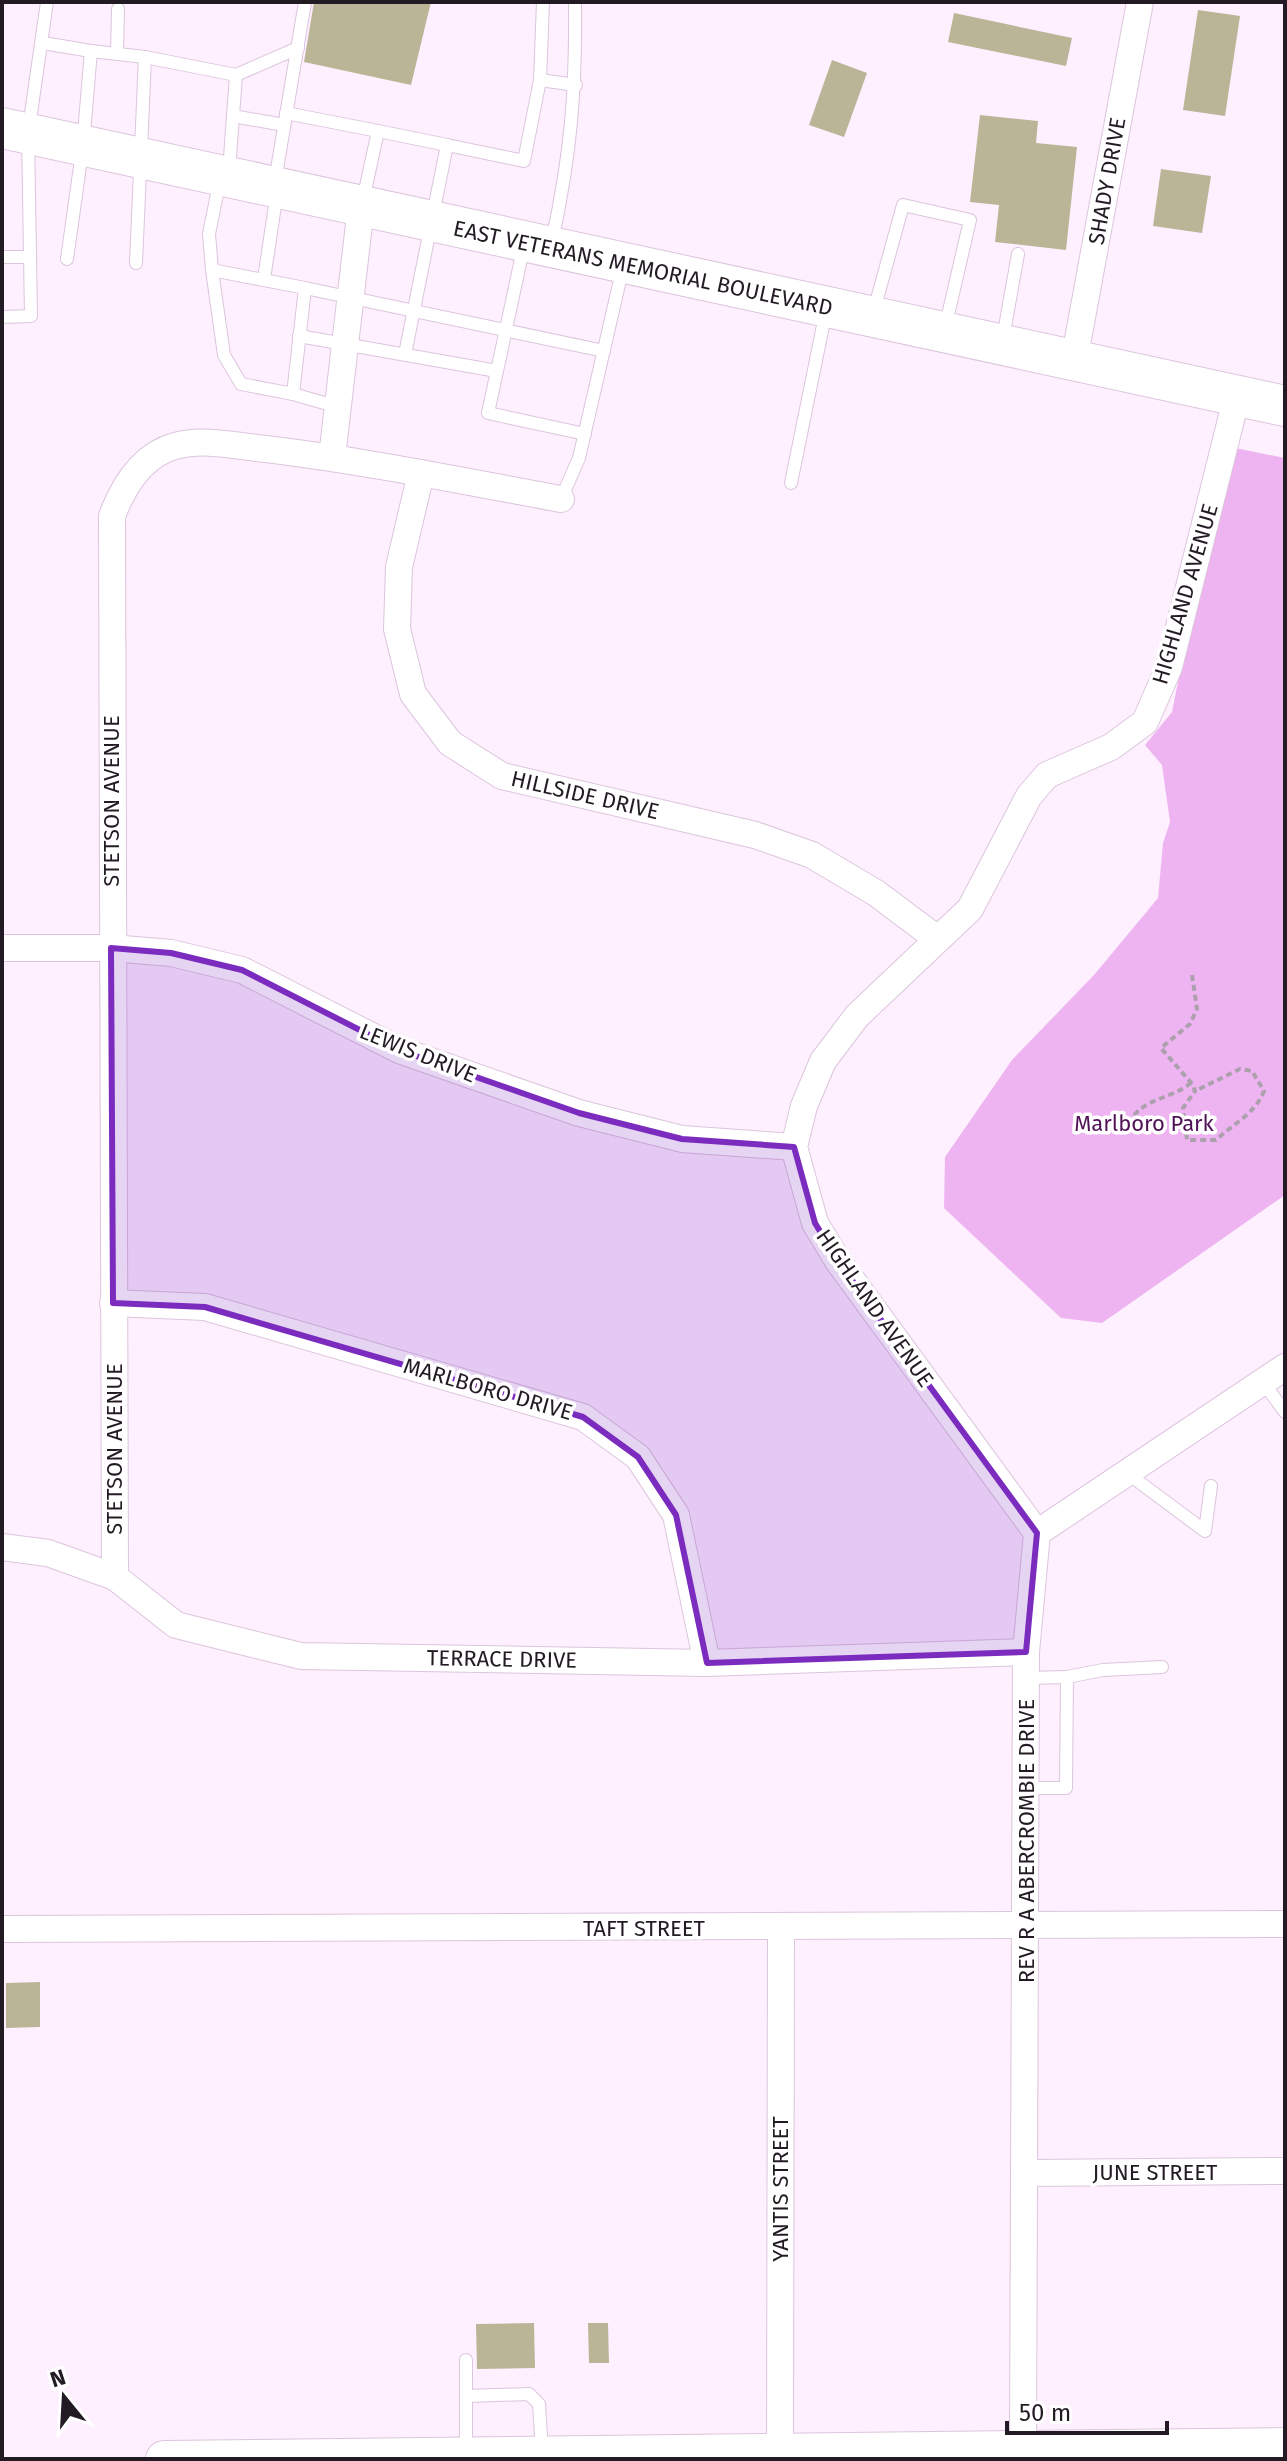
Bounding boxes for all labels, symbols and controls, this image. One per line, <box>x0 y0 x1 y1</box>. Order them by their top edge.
street label: SHADY DRIVE <box>1083 115 1131 247</box>
street label: EAST VETERANS MEMORIAL BOULEVARD <box>451 215 835 321</box>
street label: HIGHLAND AVENUE <box>1146 501 1224 687</box>
street label: STETSON AVENUE <box>98 715 125 887</box>
street label: HILLSIDE DRIVE <box>508 765 662 825</box>
street label: LEWIS DRIVE <box>356 1017 480 1089</box>
park label: Marlboro Park <box>1074 1110 1215 1137</box>
street label: HIGHLAND AVENUE <box>810 1224 940 1392</box>
street label: MARLBORO DRIVE <box>400 1352 576 1426</box>
street label: STETSON AVENUE <box>101 1363 128 1535</box>
street label: TERRACE DRIVE <box>427 1644 577 1674</box>
street label: REV R A ABERCROMBIE DRIVE <box>1013 1699 1040 1983</box>
street label: TAFT STREET <box>583 1915 706 1942</box>
street label: YANTIS STREET <box>767 2116 794 2262</box>
street label: JUNE STREET <box>1092 2159 1218 2186</box>
north arrow <box>24 2357 104 2437</box>
text: N <box>47 2363 69 2394</box>
scale bar <box>1007 2385 1167 2435</box>
text: 50 m <box>1019 2399 1071 2427</box>

